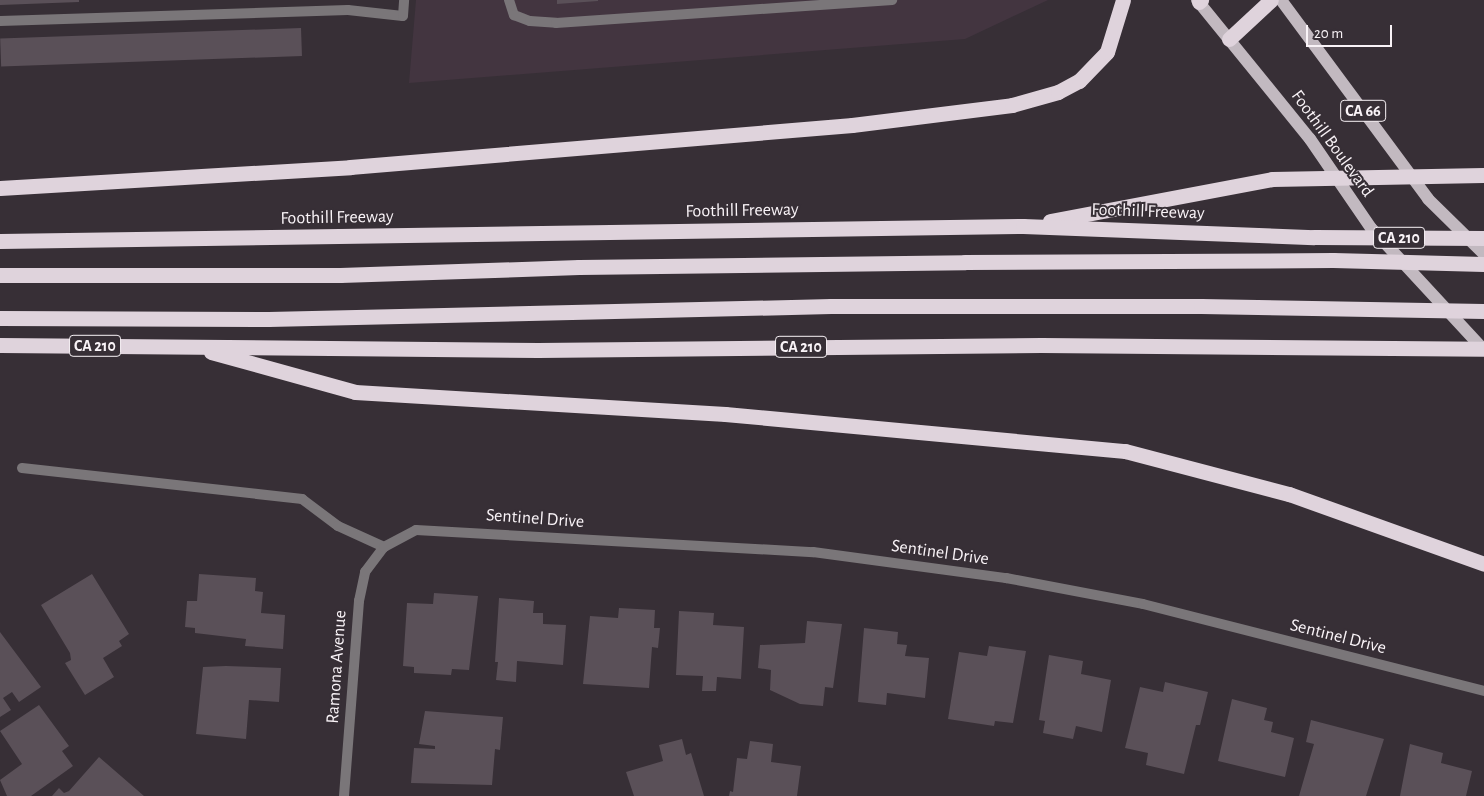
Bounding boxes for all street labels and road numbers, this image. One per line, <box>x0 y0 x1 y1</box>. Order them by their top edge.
street label: Foothill Boulevard <box>1286 86 1378 202</box>
road number: CA 66 <box>1339 98 1387 124</box>
street label: Foothill Freeway <box>685 199 799 223</box>
street label: Foothill Freeway <box>1091 199 1205 225</box>
street label: Foothill Freeway <box>280 206 394 230</box>
road number: CA 210 <box>1373 224 1425 252</box>
road number: CA 210 <box>69 332 121 360</box>
road number: CA 210 <box>775 334 827 361</box>
street label: Sentinel Drive <box>485 505 585 533</box>
street label: Sentinel Drive <box>890 535 990 571</box>
street label: Ramona Avenue <box>322 609 352 725</box>
street label: Sentinel Drive <box>1288 615 1388 659</box>

